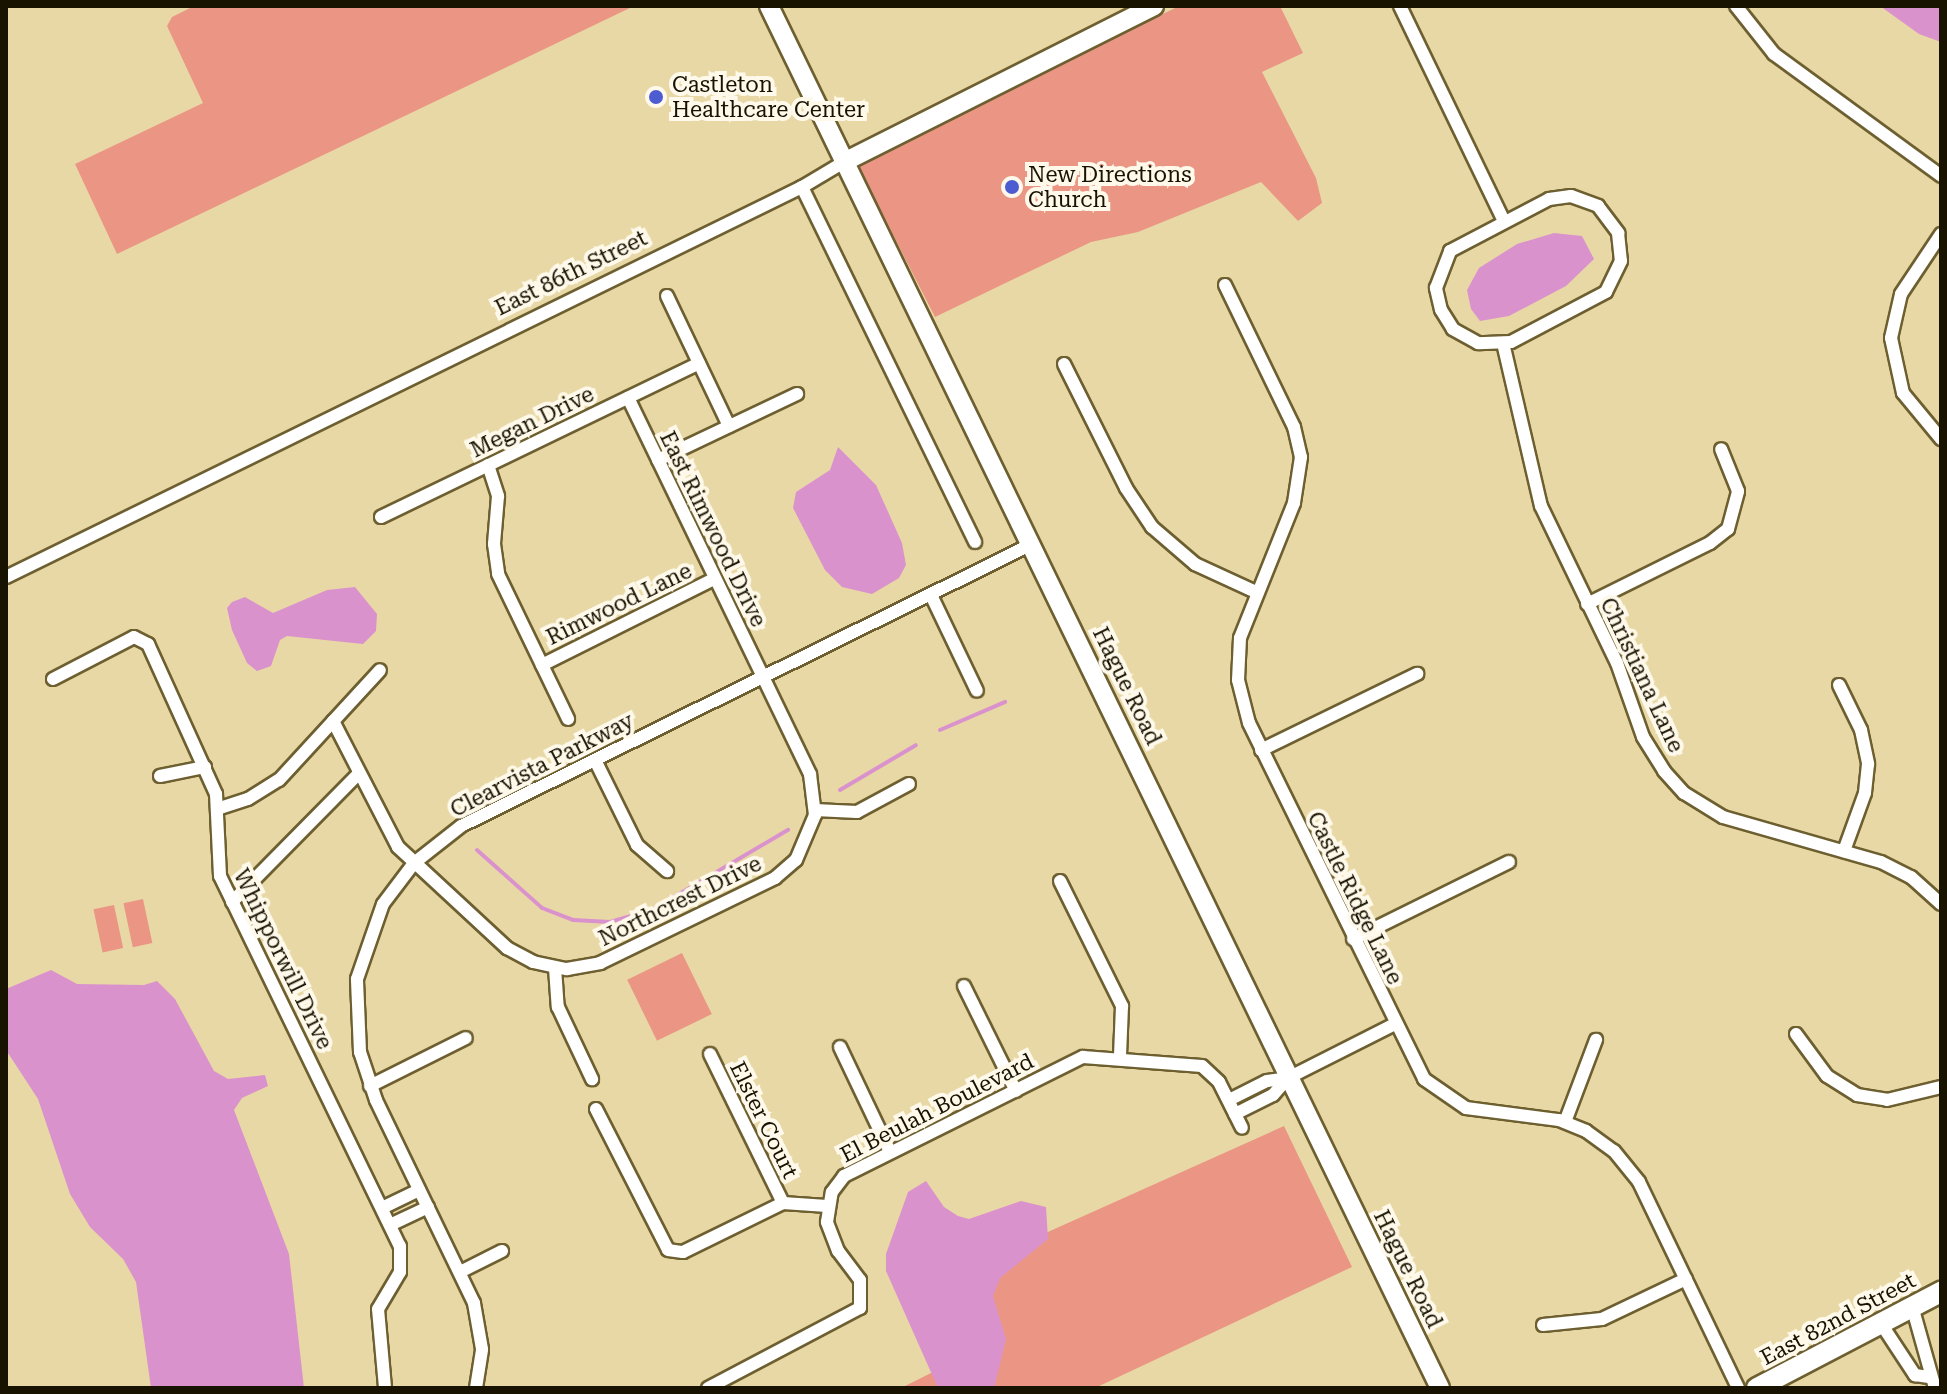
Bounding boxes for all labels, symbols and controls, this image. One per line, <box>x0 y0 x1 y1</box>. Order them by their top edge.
place label: Castleton Healthcare Center <box>672 71 865 122</box>
marker: Castleton Healthcare Center <box>647 88 665 106</box>
place label: New Directions Church <box>1028 161 1192 212</box>
marker: New Directions Church <box>1003 178 1021 196</box>
street label: East 86th Street <box>491 225 651 321</box>
street label: Megan Drive <box>466 381 598 463</box>
street label: East Rimwood Drive <box>654 427 772 631</box>
street label: Rimwood Lane <box>542 557 696 651</box>
street label: Christiana Lane <box>1595 594 1689 756</box>
street label: Hague Road <box>1087 623 1167 749</box>
street label: Clearvista Parkway <box>446 707 638 823</box>
street label: Castle Ridge Lane <box>1302 807 1408 989</box>
street label: Northcrest Drive <box>594 850 766 952</box>
street label: Whipporwill Drive <box>228 864 338 1054</box>
street label: El Beulah Boulevard <box>836 1048 1038 1168</box>
street label: Elster Court <box>724 1057 804 1183</box>
street label: Hague Road <box>1368 1206 1448 1332</box>
street label: East 82nd Street <box>1756 1267 1920 1371</box>

